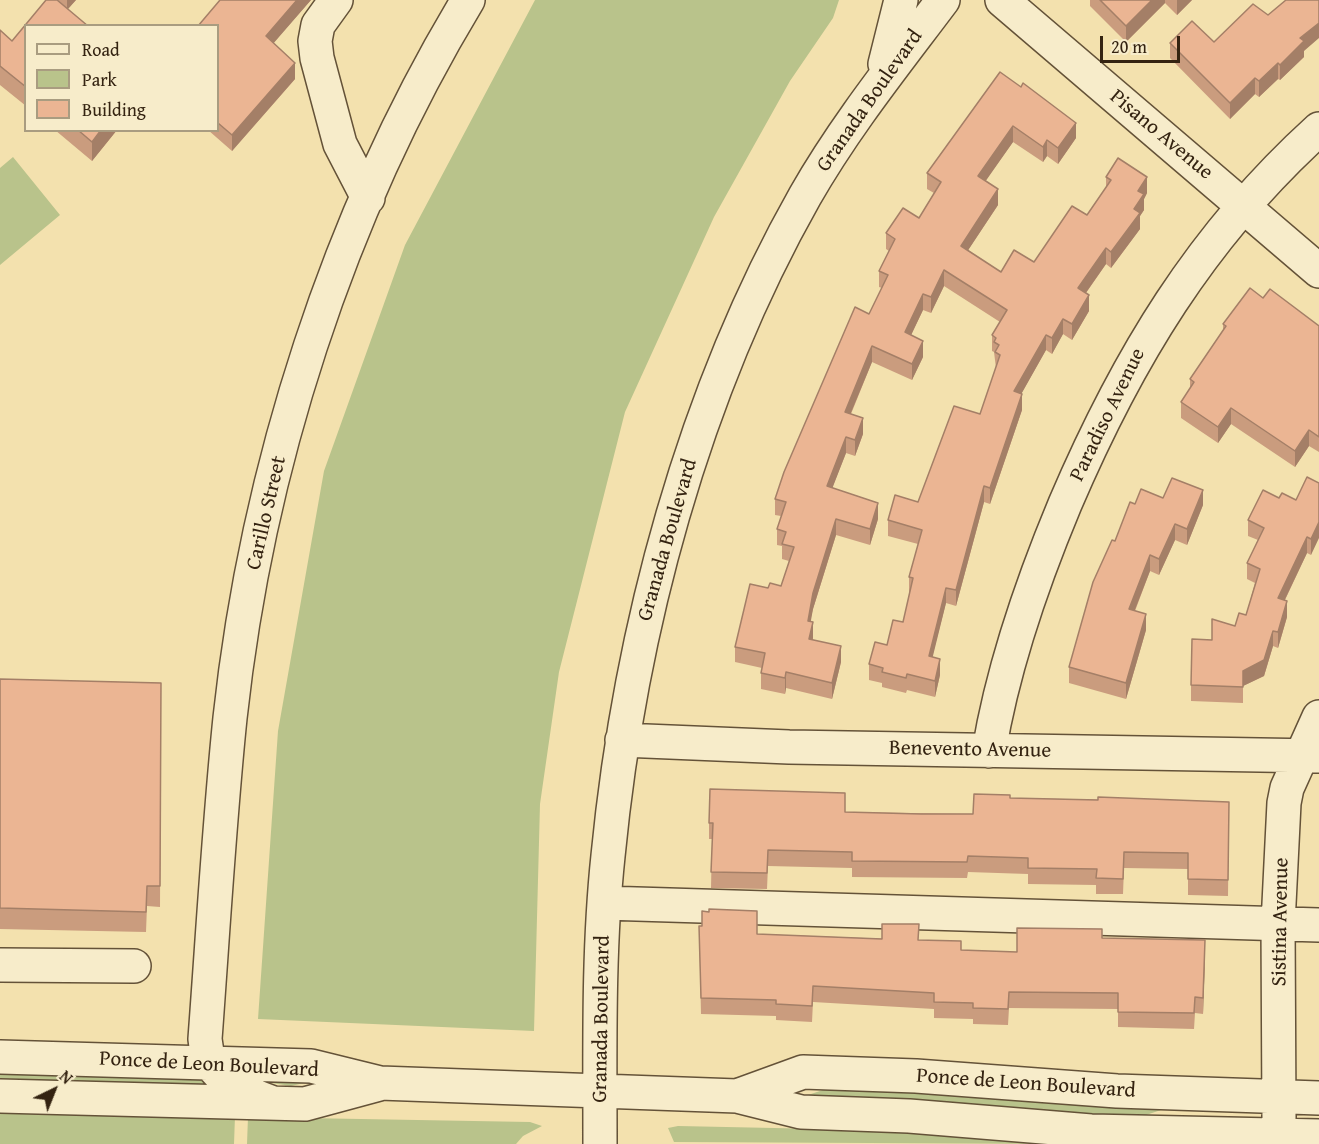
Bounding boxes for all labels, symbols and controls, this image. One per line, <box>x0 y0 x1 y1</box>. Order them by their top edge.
legend <box>24 24 219 132</box>
scale bar <box>1103 24 1182 62</box>
street label: Granada Boulevard <box>812 25 928 177</box>
text: 20 m <box>1111 33 1147 60</box>
text: Road <box>82 36 120 63</box>
text: Park <box>82 66 117 93</box>
street label: Pisano Avenue <box>1104 84 1218 186</box>
text: Building <box>82 96 146 123</box>
street label: Paradiso Avenue <box>1065 344 1151 486</box>
street label: Carillo Street <box>242 454 292 572</box>
street label: Granada Boulevard <box>633 456 703 624</box>
street label: Benevento Avenue <box>889 736 1051 764</box>
street label: Sistina Avenue <box>1267 857 1295 987</box>
street label: Granada Boulevard <box>588 935 616 1103</box>
street label: Ponce de Leon Boulevard <box>99 1047 319 1083</box>
north arrow <box>24 1060 84 1120</box>
text: N <box>54 1064 78 1089</box>
street label: Ponce de Leon Boulevard <box>915 1064 1137 1104</box>

